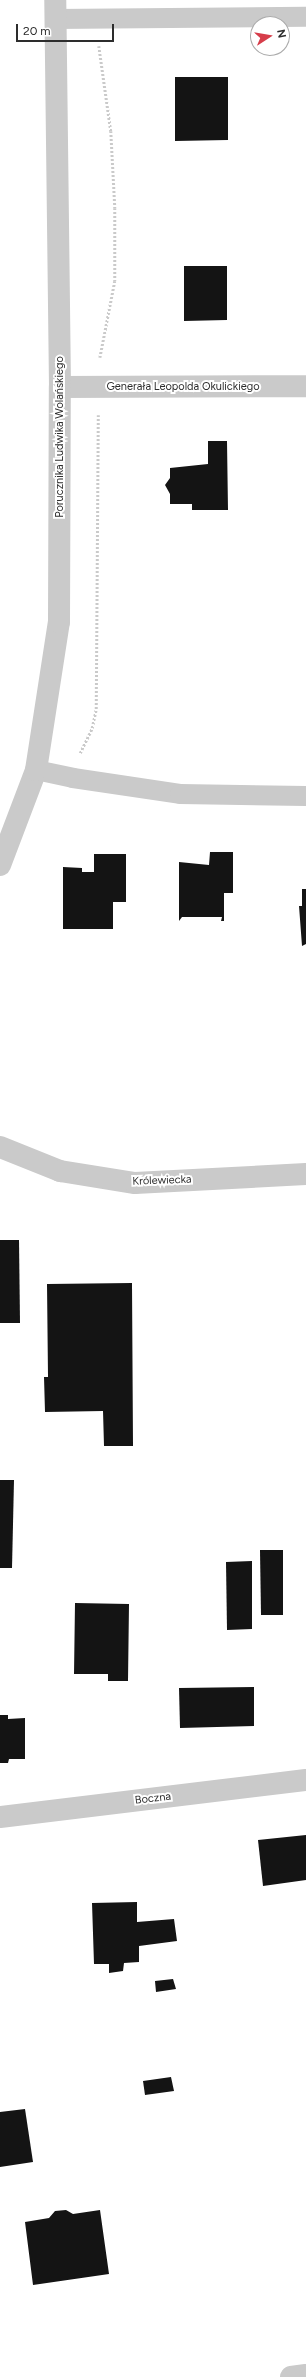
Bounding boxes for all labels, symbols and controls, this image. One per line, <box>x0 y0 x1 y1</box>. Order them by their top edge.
scale bar <box>18 16 116 42</box>
north arrow <box>250 16 290 56</box>
text: 20 m <box>23 24 51 38</box>
text: N <box>274 28 288 39</box>
street label: Porucznika Ludwika Wolańskiego <box>53 356 67 518</box>
street label: Generała Leopolda Okulickiego <box>106 380 260 394</box>
street label: Królewiecka <box>132 1173 192 1189</box>
street label: Boczna <box>134 1790 172 1808</box>

